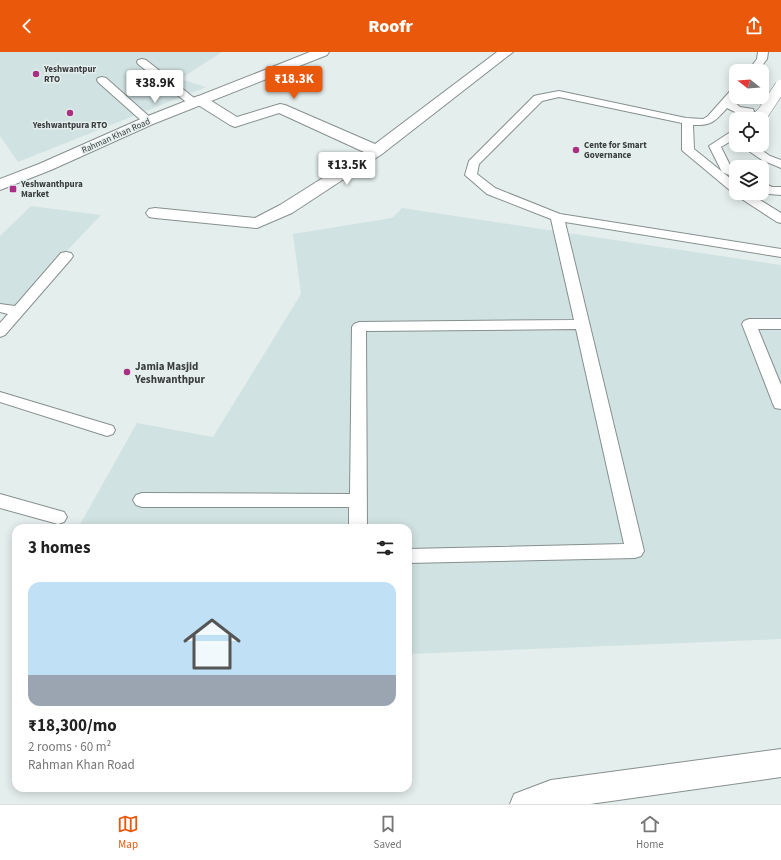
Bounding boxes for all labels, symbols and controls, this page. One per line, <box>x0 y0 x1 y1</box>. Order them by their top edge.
text: Roofr <box>368 14 413 39</box>
icon: back <box>16 15 38 37</box>
icon: share <box>743 15 765 37</box>
place label: Yeshwantpur RTO <box>43 63 97 86</box>
north arrow <box>729 64 769 104</box>
map controls <box>729 64 769 200</box>
pin: ₹18.3K <box>261 66 327 100</box>
marker: Yeshwantpur RTO <box>31 69 41 79</box>
pin: ₹38.9K <box>122 70 188 104</box>
text: ₹18.3K <box>274 70 314 88</box>
text: ₹38.9K <box>135 74 175 92</box>
marker: Yeshwantpura RTO <box>65 108 75 118</box>
button: locate <box>729 112 769 152</box>
street label: Rahman Khan Road <box>80 115 152 157</box>
place label: Yeshwantpura RTO <box>32 119 107 132</box>
place label: Cente for Smart Governance <box>584 139 647 162</box>
marker: Cente for Smart Governance <box>571 145 581 155</box>
pin: ₹13.5K <box>314 152 380 186</box>
text: ₹13.5K <box>327 156 367 174</box>
button: layers <box>729 160 769 200</box>
place label: Yeshwanthpura Market <box>20 178 83 201</box>
marker: Yeshwanthpura Market <box>8 184 18 194</box>
place label: Jamia Masjid Yeshwanthpur <box>134 359 206 387</box>
marker: Jamia Masjid Yeshwanthpur <box>122 367 132 377</box>
text: 3 homes <box>28 536 90 560</box>
icon: filters <box>374 537 396 559</box>
icon: home <box>176 608 248 680</box>
text: ₹18,300/mo <box>28 714 117 738</box>
text: 2 rooms · 60 m² <box>28 738 111 756</box>
text: Rahman Khan Road <box>28 756 135 774</box>
tab: Map <box>117 813 139 852</box>
tab: Saved <box>374 813 402 852</box>
tab: Home <box>636 813 664 852</box>

